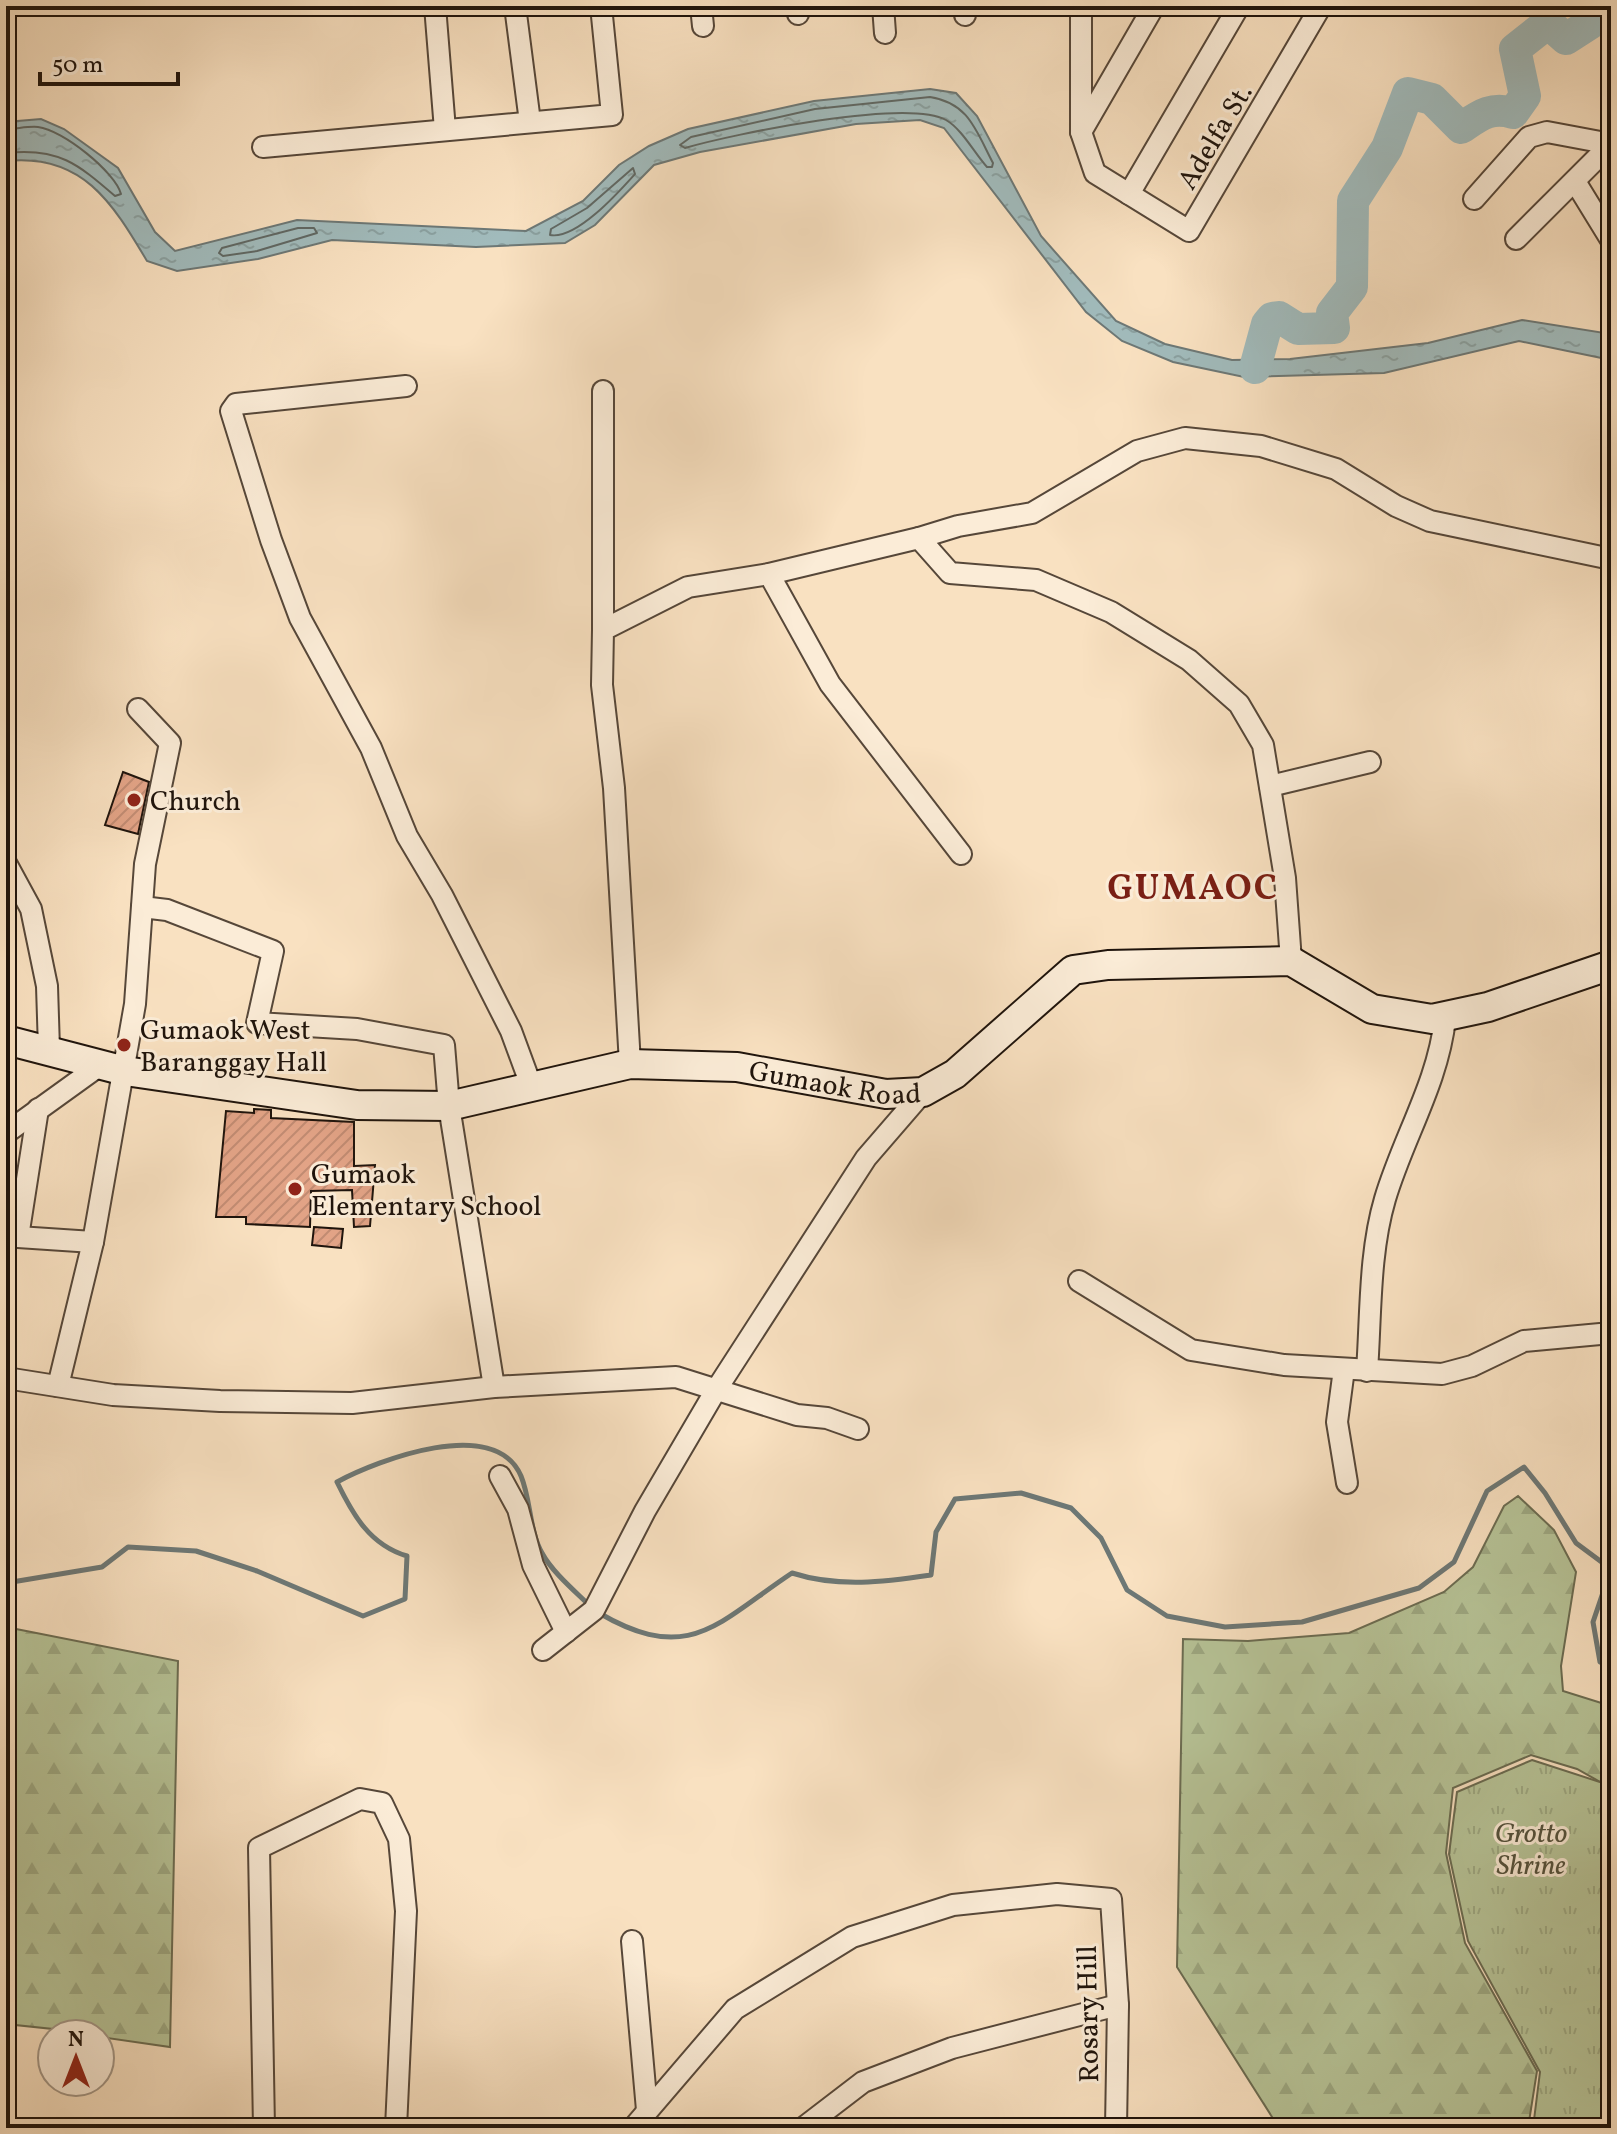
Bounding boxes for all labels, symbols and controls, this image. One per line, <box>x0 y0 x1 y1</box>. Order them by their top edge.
scale bar <box>40 36 178 86</box>
text: 50 m <box>52 49 104 83</box>
street label: Adelfa St. <box>1169 77 1263 198</box>
place label: Church <box>150 783 241 822</box>
marker: Church <box>125 791 143 809</box>
district label: GUMAOC <box>1107 865 1279 915</box>
place label: Gumaok West Baranggay Hall <box>140 1012 327 1083</box>
marker: Gumaok West Baranggay Hall <box>115 1036 133 1054</box>
street label: Gumaok Road <box>746 1053 922 1117</box>
place label: Gumaok Elementary School <box>311 1156 542 1227</box>
marker: Gumaok Elementary School <box>286 1180 304 1198</box>
park label: Grotto Shrine <box>1495 1815 1568 1886</box>
street label: Rosary Hill <box>1069 1945 1110 2083</box>
north arrow <box>36 2018 116 2098</box>
text: N <box>68 2025 84 2056</box>

